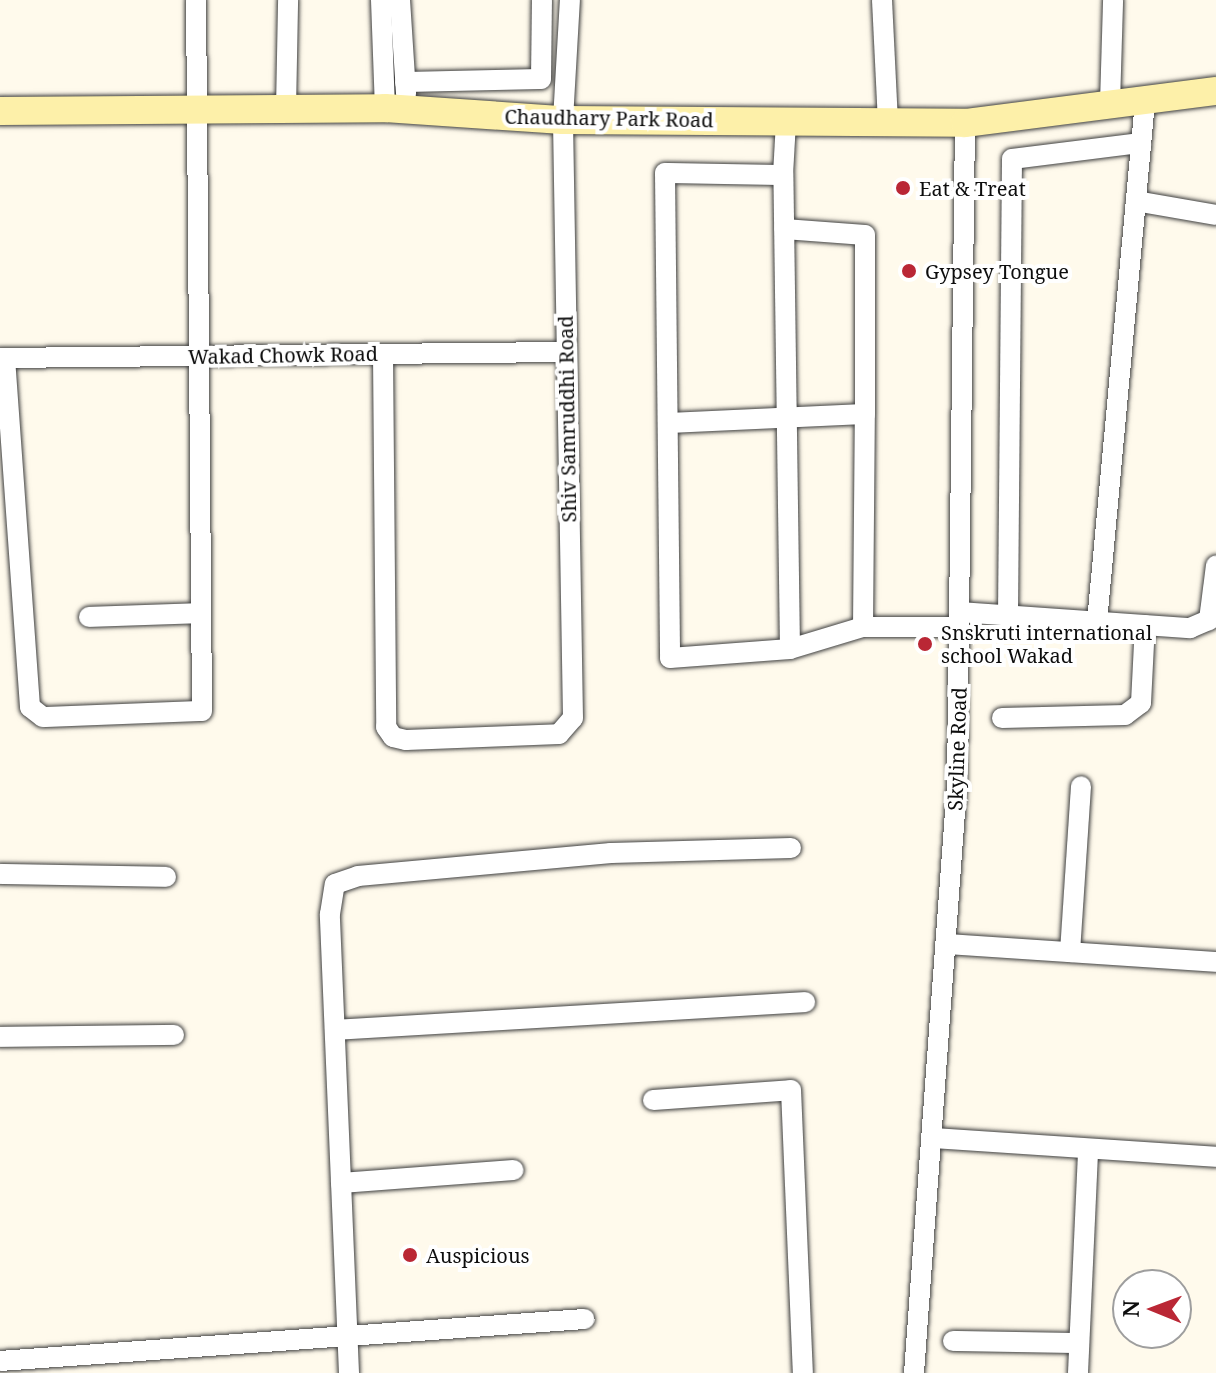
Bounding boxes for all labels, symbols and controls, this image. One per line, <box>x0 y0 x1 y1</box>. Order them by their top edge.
street label: Chaudhary Park Road <box>504 104 714 132</box>
place label: Eat & Treat <box>919 176 1026 200</box>
marker: Eat & Treat <box>894 179 912 197</box>
place label: Gypsey Tongue <box>925 259 1069 283</box>
marker: Gypsey Tongue <box>900 262 918 280</box>
street label: Shiv Samruddhi Road <box>553 315 581 523</box>
street label: Wakad Chowk Road <box>188 341 378 369</box>
place label: Snskruti international school Wakad <box>941 620 1152 667</box>
marker: Snskruti international school Wakad <box>916 635 934 653</box>
street label: Skyline Road <box>943 687 971 811</box>
place label: Auspicious <box>426 1243 530 1267</box>
marker: Auspicious <box>401 1246 419 1264</box>
north arrow <box>1112 1269 1192 1349</box>
text: N <box>1115 1300 1145 1318</box>

